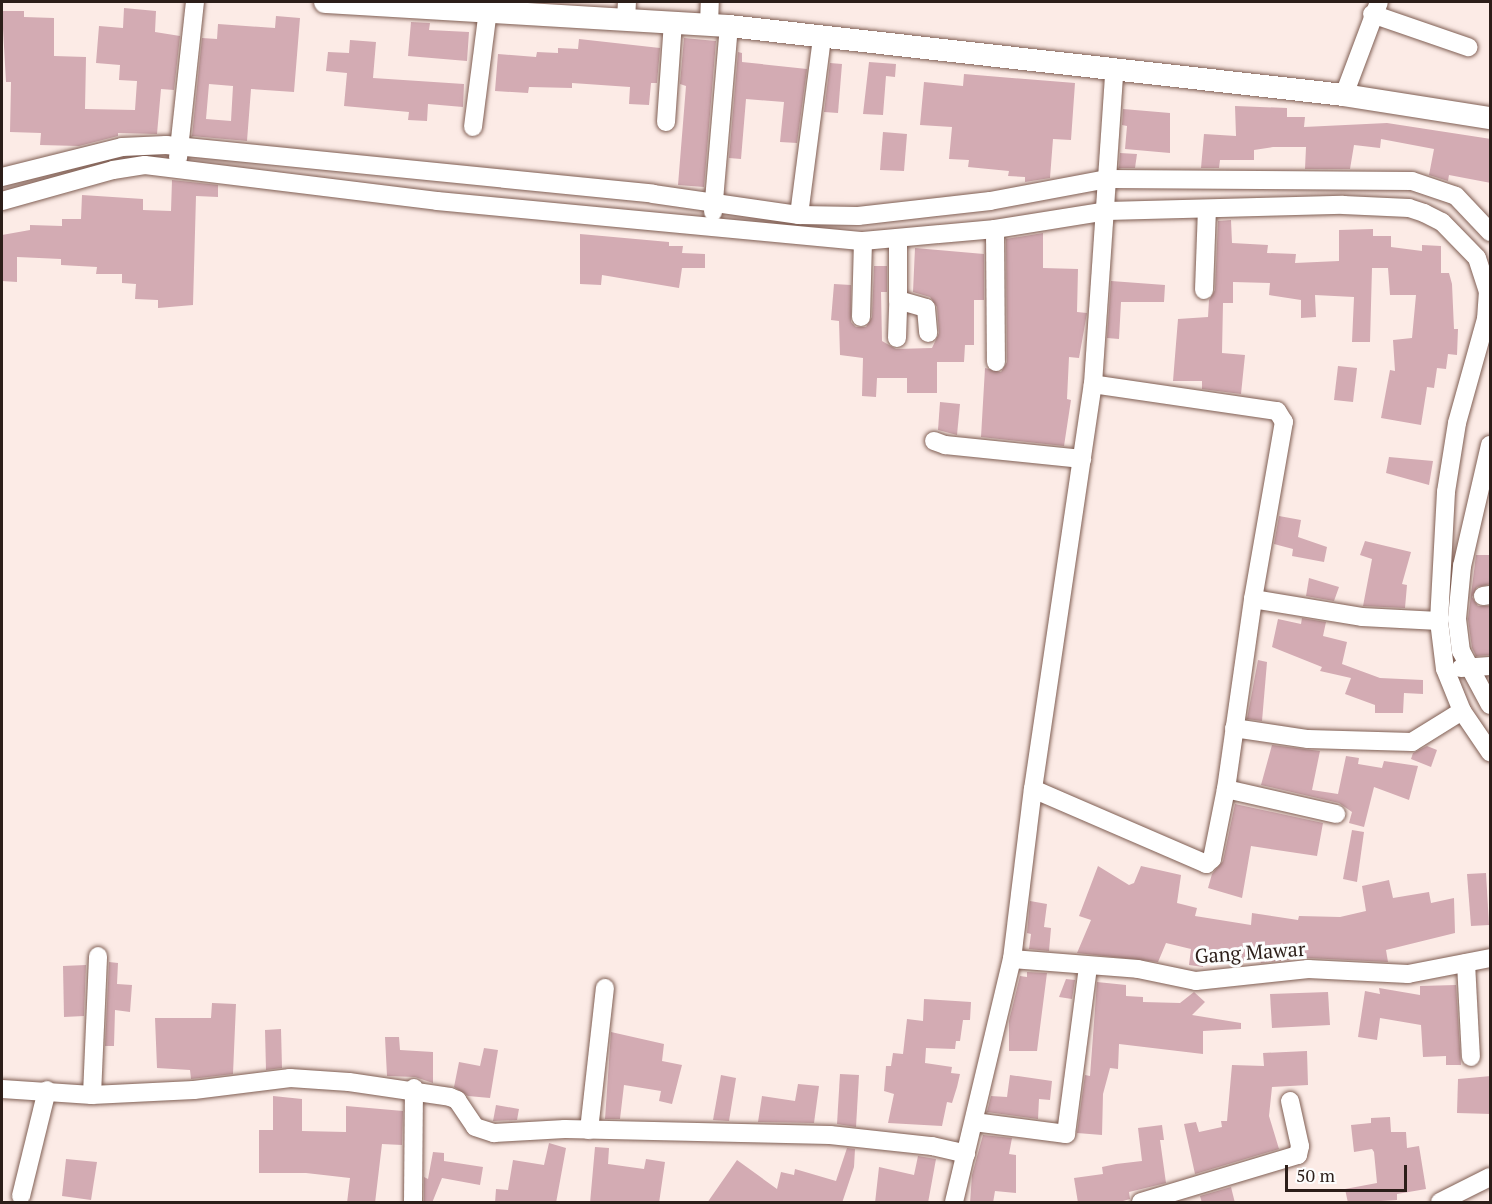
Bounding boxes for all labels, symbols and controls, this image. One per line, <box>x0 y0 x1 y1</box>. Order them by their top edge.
street label: Gang Mawar <box>1194 936 1306 968</box>
scale bar <box>1288 1153 1410 1191</box>
text: 50 m <box>1296 1163 1335 1187</box>

